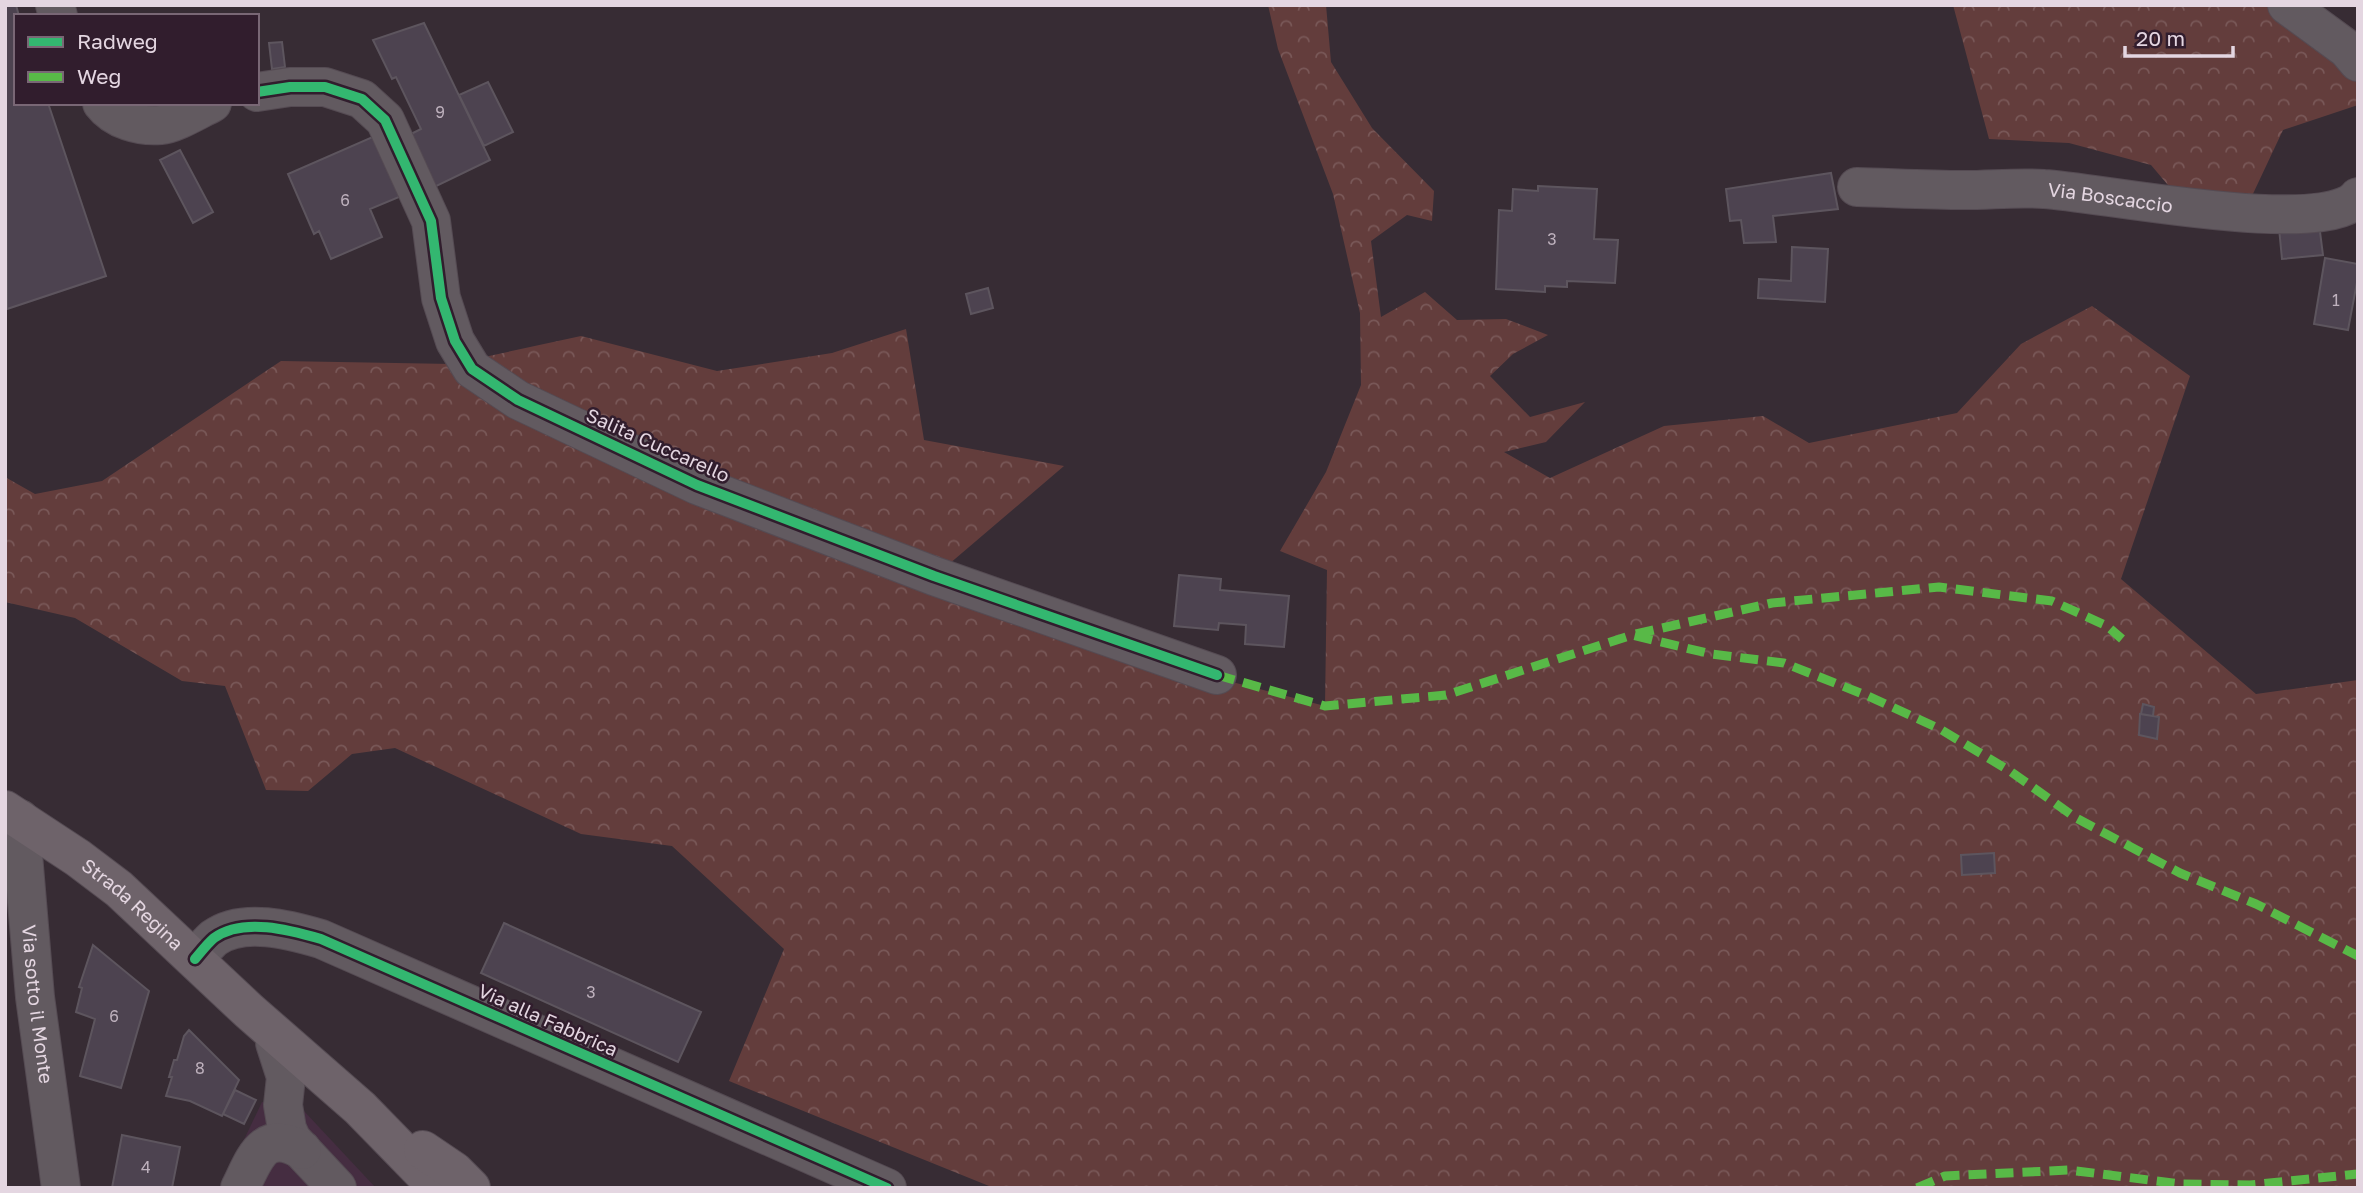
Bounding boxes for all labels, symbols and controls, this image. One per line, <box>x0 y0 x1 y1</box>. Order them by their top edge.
legend <box>14 14 259 105</box>
scale bar <box>2125 14 2234 58</box>
text: 20 m <box>2136 25 2185 51</box>
text: Radweg <box>77 28 158 54</box>
text: Weg <box>77 63 121 89</box>
house number: 9 <box>435 102 445 122</box>
street label: Via Boscaccio <box>2047 177 2174 217</box>
house number: 6 <box>340 190 350 210</box>
house number: 3 <box>1547 229 1557 249</box>
house number: 1 <box>2332 290 2340 310</box>
street label: Salita Cuccarello <box>583 403 734 486</box>
street label: Strada Regina <box>78 853 188 955</box>
street label: Via sotto il Monte <box>18 924 59 1085</box>
street label: Via alla Fabbrica <box>475 978 622 1061</box>
house number: 3 <box>586 982 596 1002</box>
house number: 6 <box>109 1006 119 1026</box>
house number: 8 <box>195 1058 205 1078</box>
house number: 4 <box>141 1157 151 1177</box>

